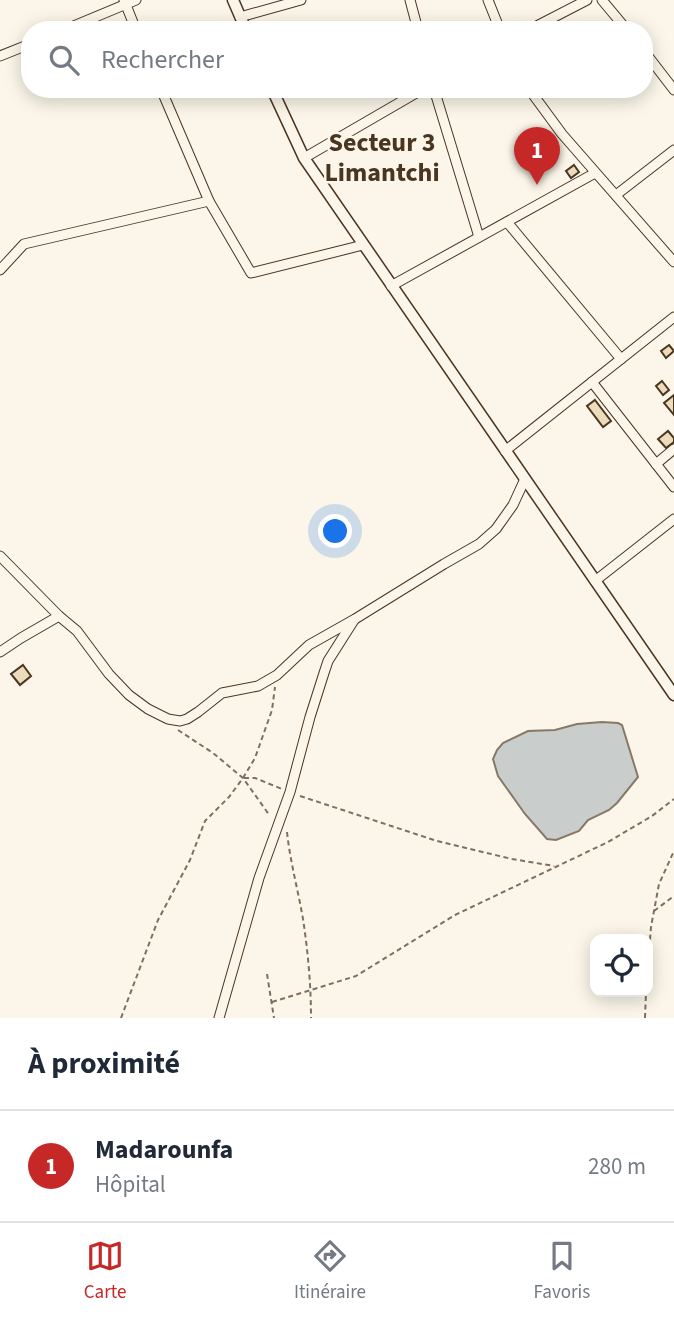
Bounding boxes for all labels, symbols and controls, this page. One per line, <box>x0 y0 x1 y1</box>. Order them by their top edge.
search box <box>21 21 653 98</box>
icon: search <box>45 41 83 79</box>
text: Rechercher <box>101 41 224 78</box>
district label: Secteur 3 Limantchi <box>324 124 440 191</box>
pin: 1 <box>514 127 560 185</box>
your location <box>318 514 352 548</box>
map controls <box>590 934 653 997</box>
button: locate <box>590 934 653 997</box>
text: À proximité <box>28 1042 180 1085</box>
text: Madarounfa <box>95 1131 233 1168</box>
text: 1 <box>45 1150 57 1183</box>
text: 280 m <box>588 1150 646 1183</box>
text: Hôpital <box>95 1168 166 1201</box>
tab: Carte <box>84 1237 126 1306</box>
tab: Itinéraire <box>294 1237 366 1306</box>
tab: Favoris <box>534 1237 590 1306</box>

